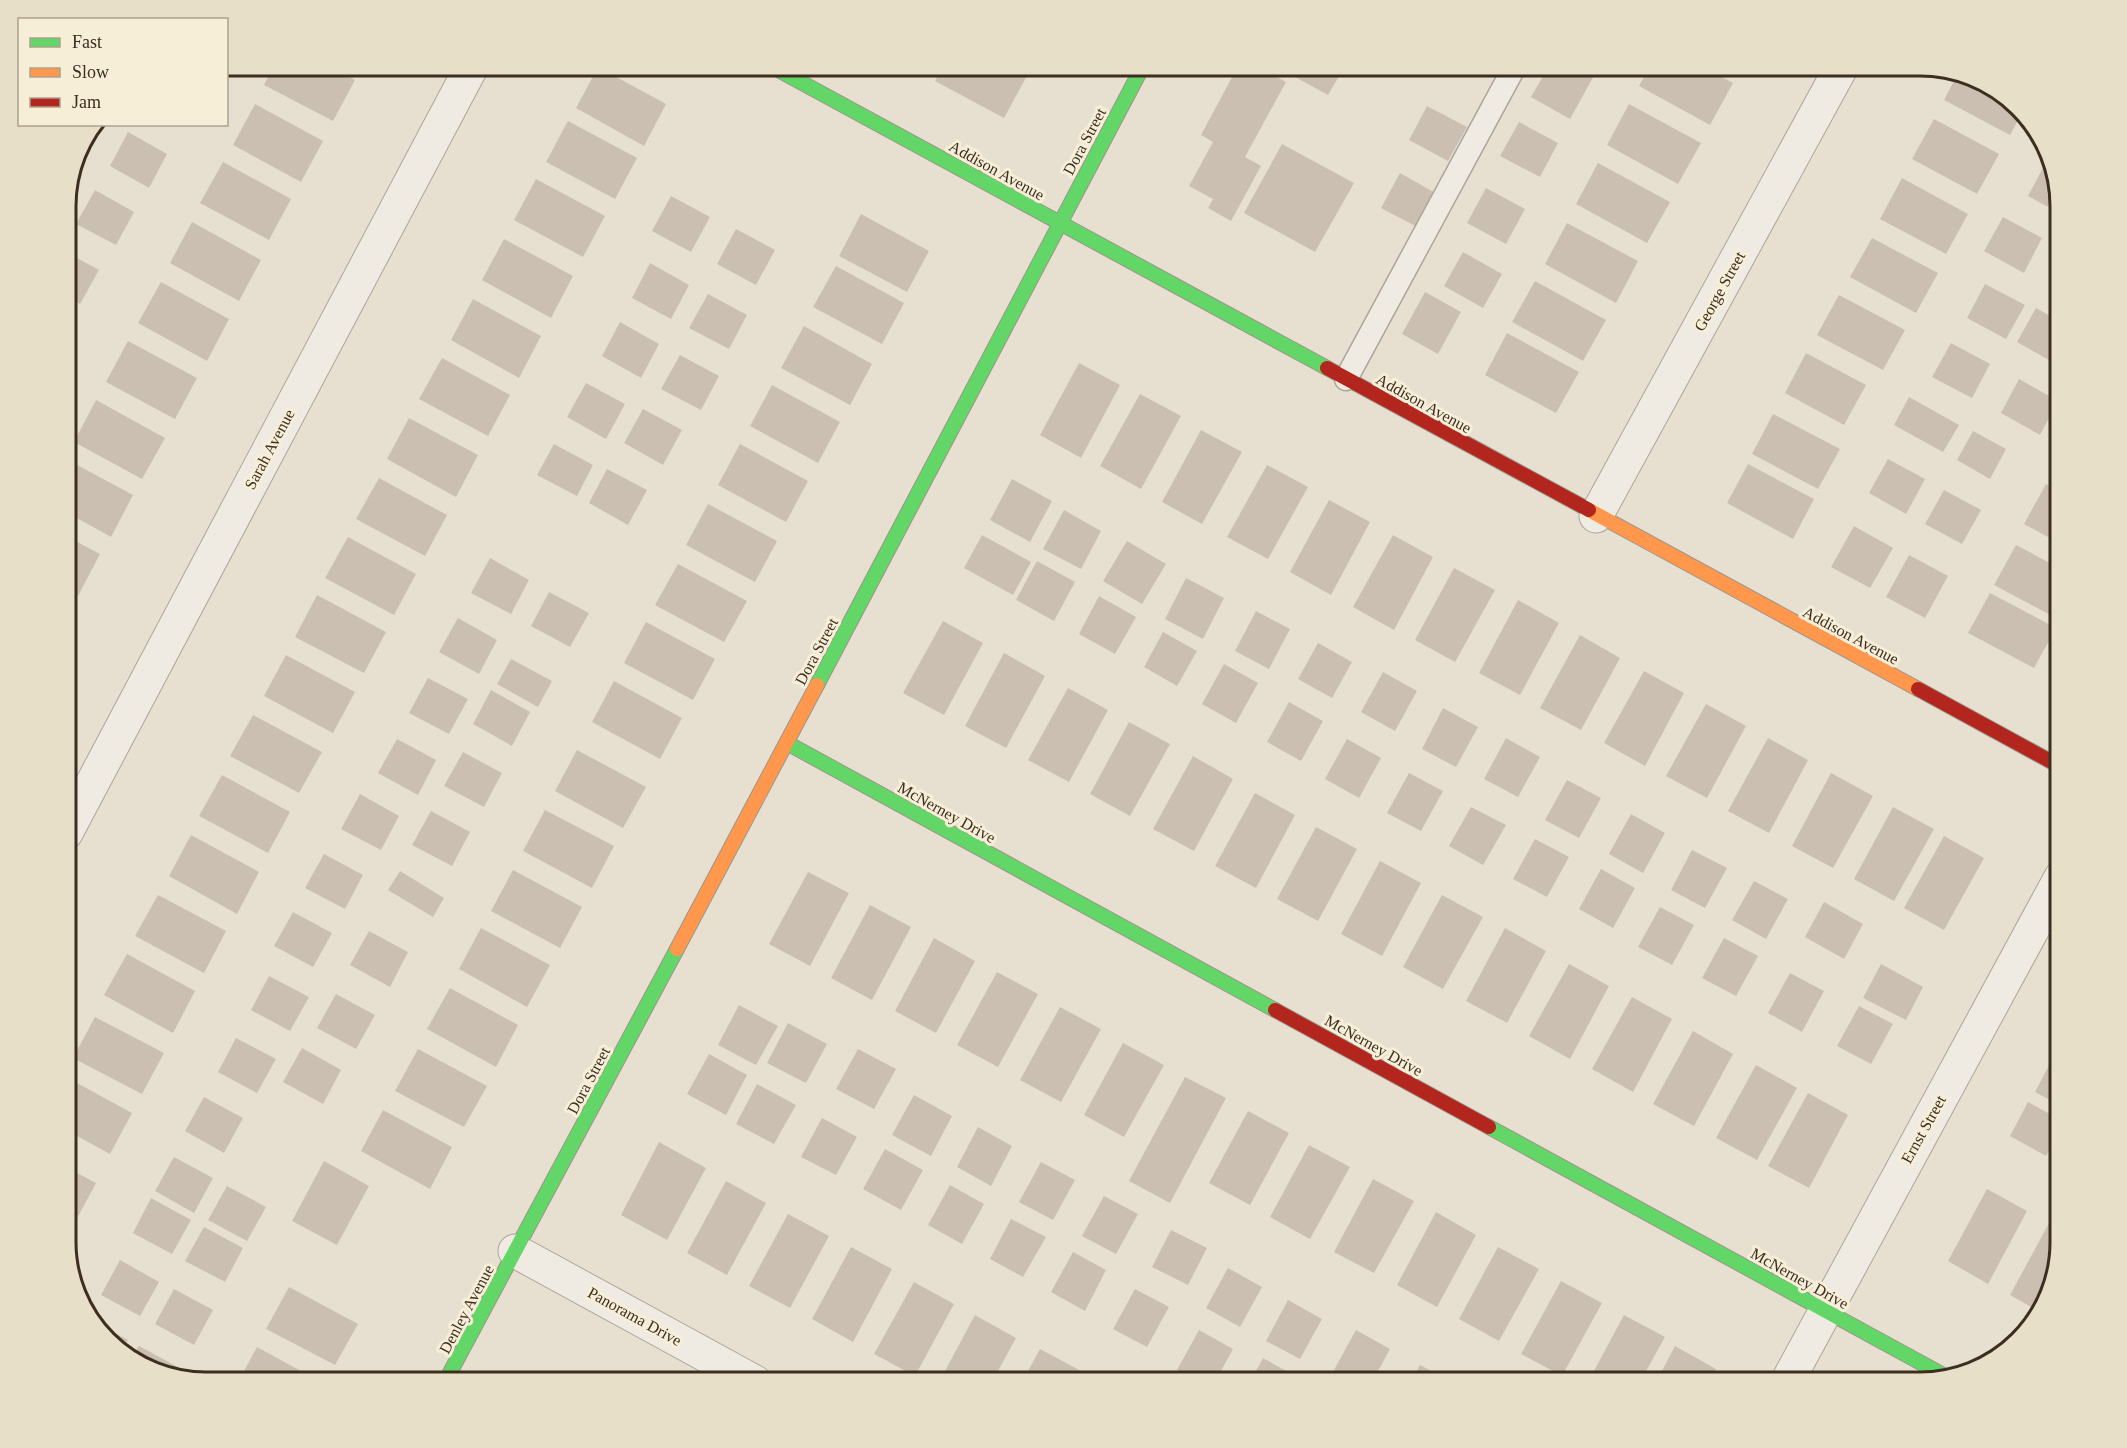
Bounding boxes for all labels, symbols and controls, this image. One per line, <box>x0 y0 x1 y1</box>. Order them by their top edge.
legend <box>18 18 228 126</box>
text: Fast <box>72 32 102 52</box>
text: Slow <box>72 62 109 82</box>
text: Jam <box>72 92 101 112</box>
street label: Dora Street <box>1060 104 1109 178</box>
street label: Addison Avenue <box>946 137 1047 204</box>
street label: George Street <box>1691 248 1749 334</box>
street label: Addison Avenue <box>1373 370 1474 437</box>
street label: Sarah Avenue <box>241 406 298 492</box>
street label: Addison Avenue <box>1800 603 1902 668</box>
street label: Dora Street <box>792 614 841 688</box>
street label: McNerney Drive <box>895 779 998 847</box>
street label: McNerney Drive <box>1322 1012 1425 1080</box>
street label: Dora Street <box>564 1043 613 1117</box>
street label: Ernst Street <box>1898 1092 1949 1166</box>
street label: McNerney Drive <box>1748 1245 1851 1313</box>
street label: Denley Avenue <box>436 1262 498 1357</box>
street label: Panorama Drive <box>585 1284 685 1349</box>

